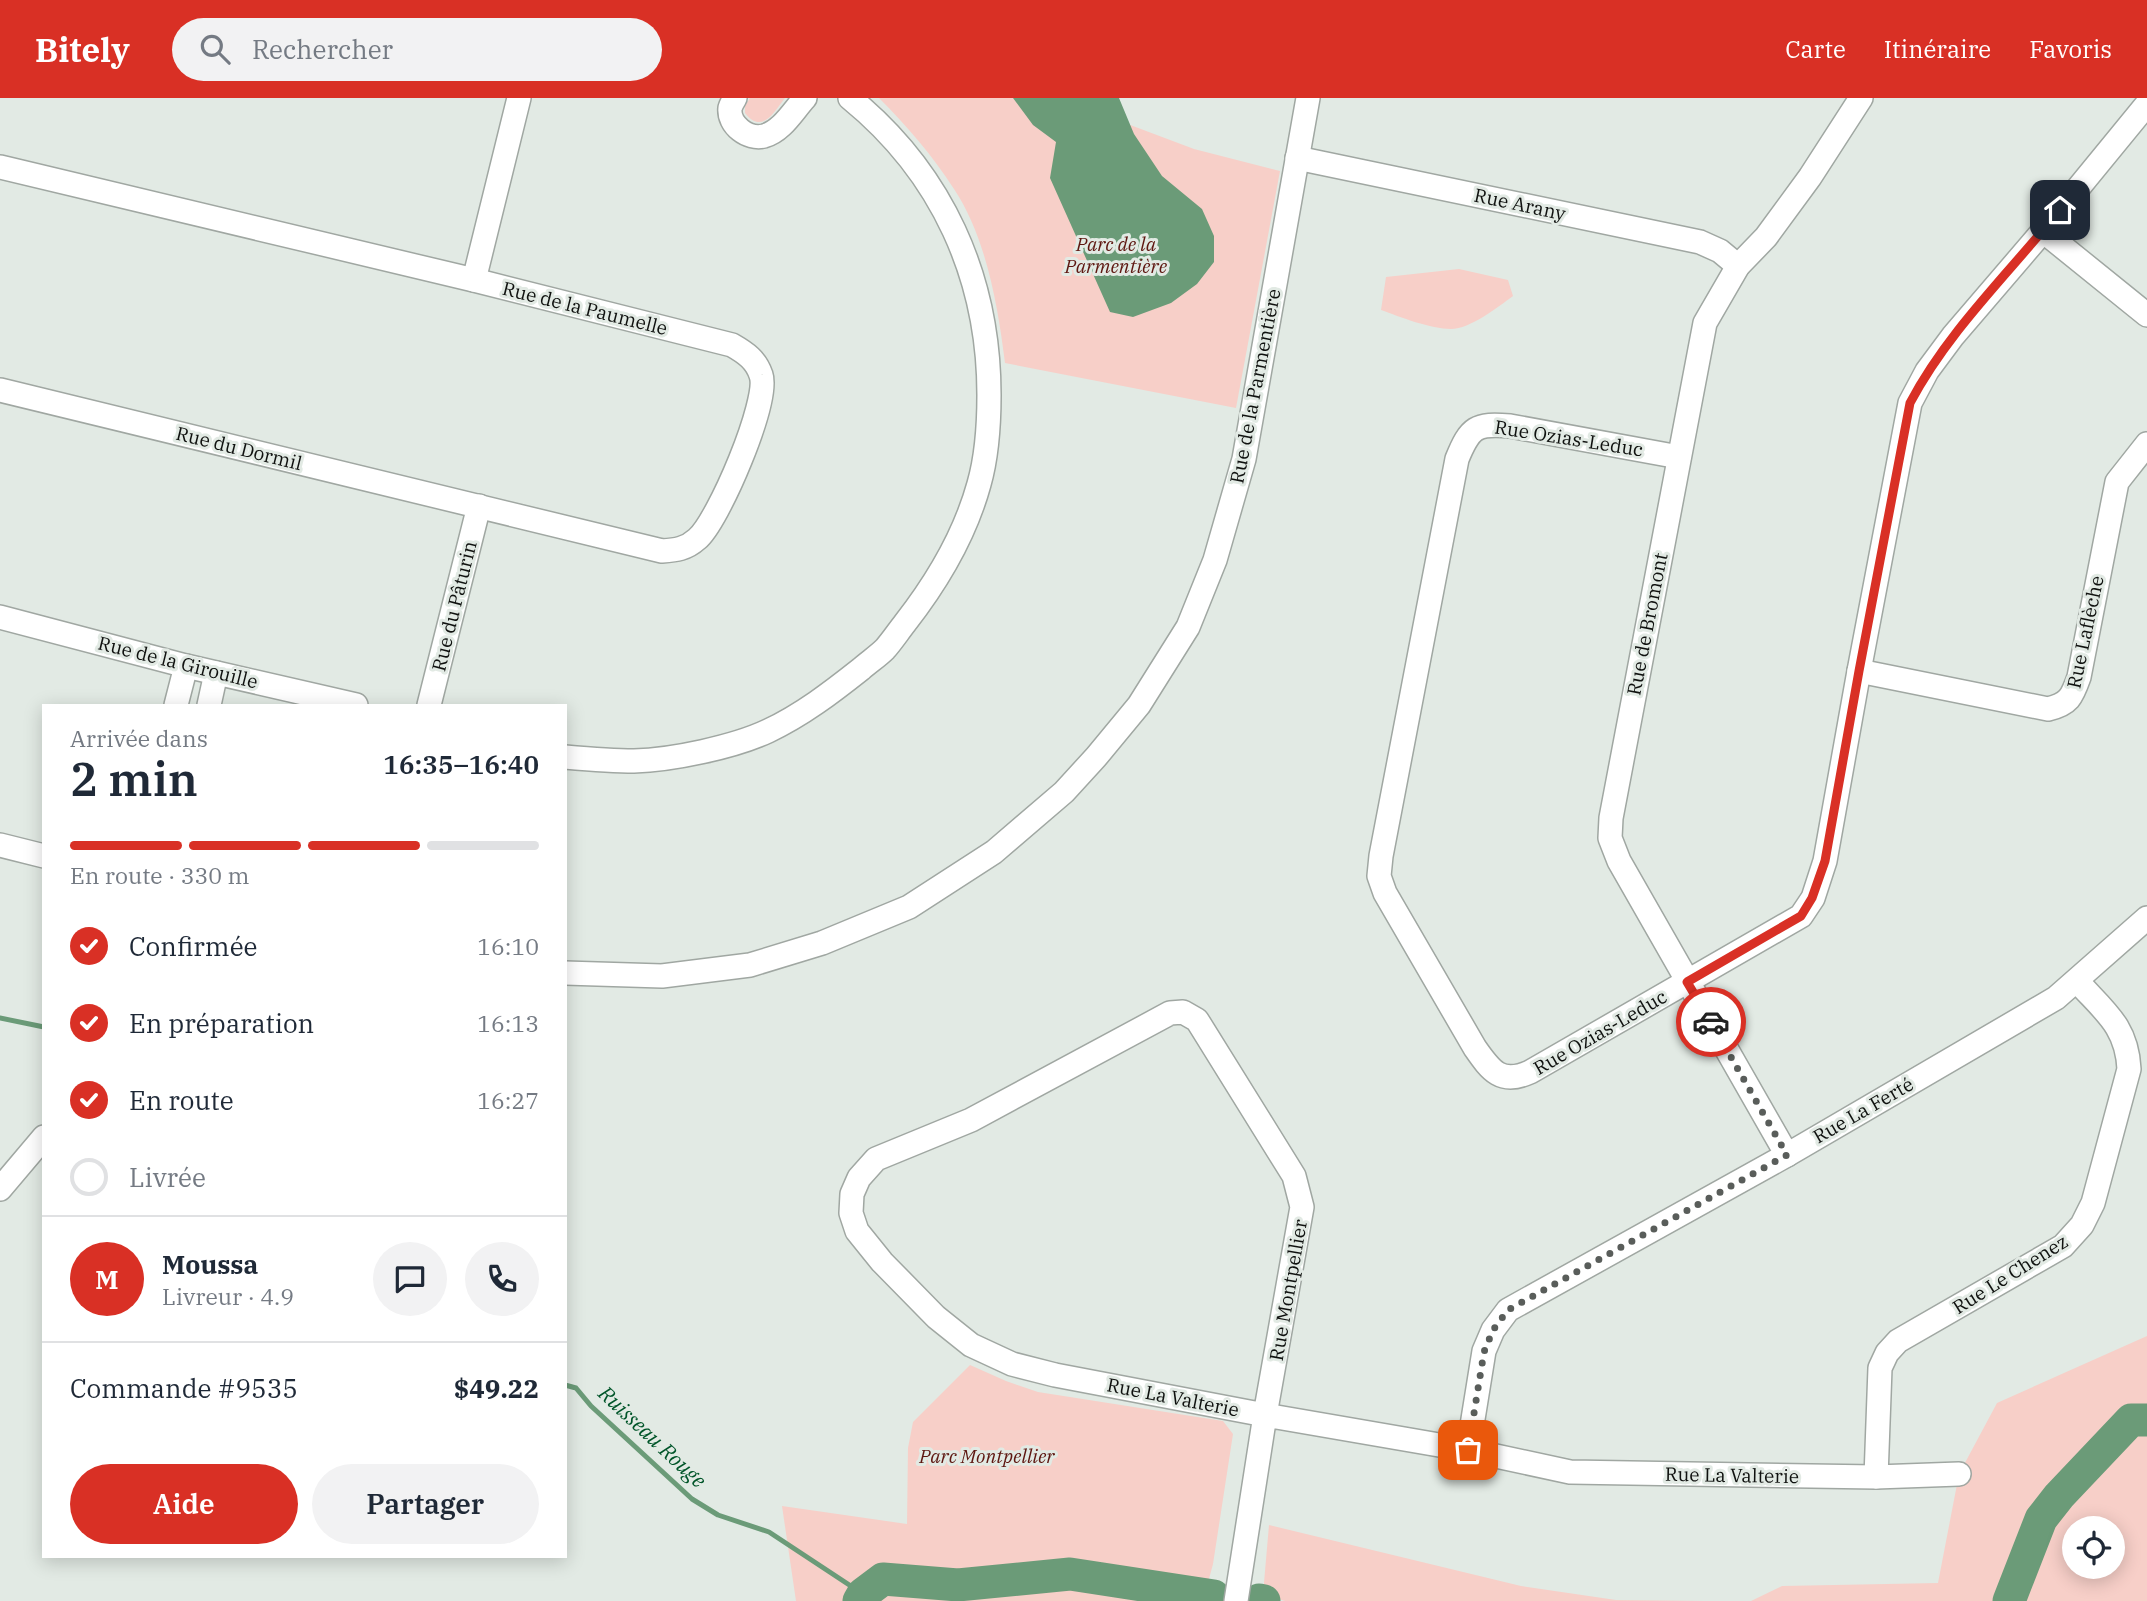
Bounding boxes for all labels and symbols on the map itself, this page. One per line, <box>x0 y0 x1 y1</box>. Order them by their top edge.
pin <box>2030 180 2090 240</box>
street label: Rue Arany <box>1472 183 1569 226</box>
park label: Parc de la Parmentière <box>1064 232 1168 278</box>
street label: Rue de la Paumelle <box>500 276 670 340</box>
street label: Rue de la Parmentière <box>1224 287 1286 485</box>
street label: Rue Ozias-Leduc <box>1493 414 1645 462</box>
street label: Rue du Dormil <box>173 421 305 475</box>
street label: Rue du Pâturin <box>426 538 482 674</box>
street label: Rue de Bromont <box>1621 550 1673 697</box>
street label: Rue Laflèche <box>2061 573 2109 691</box>
street label: Rue de la Girouille <box>96 631 260 693</box>
street label: Rue Ozias-Leduc <box>1529 984 1671 1080</box>
courier <box>1676 987 1746 1057</box>
street label: Rue La Ferté <box>1809 1072 1917 1148</box>
street label: Rue Montpellier <box>1264 1217 1312 1363</box>
street label: Rue Le Chenez <box>1948 1229 2072 1319</box>
street label: Rue La Valterie <box>1105 1372 1241 1422</box>
water label: Ruisseau Rouge <box>592 1378 713 1494</box>
pin <box>1438 1420 1498 1480</box>
park label: Parc Montpellier <box>918 1444 1055 1468</box>
street label: Rue La Valterie <box>1665 1462 1799 1488</box>

